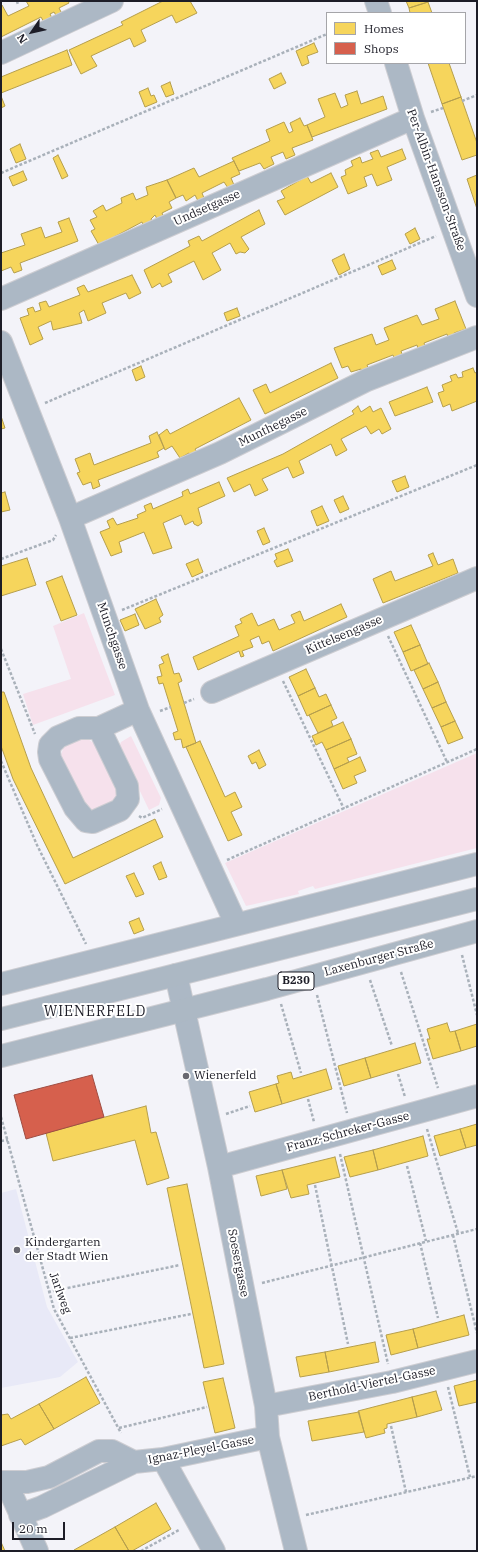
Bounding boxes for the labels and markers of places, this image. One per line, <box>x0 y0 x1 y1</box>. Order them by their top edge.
place label: Wienerfeld <box>194 1069 257 1083</box>
marker: Wienerfeld <box>181 1071 191 1081</box>
place label: Kindergarten der Stadt Wien <box>25 1236 108 1264</box>
marker: Kindergarten der Stadt Wien <box>12 1245 22 1255</box>

